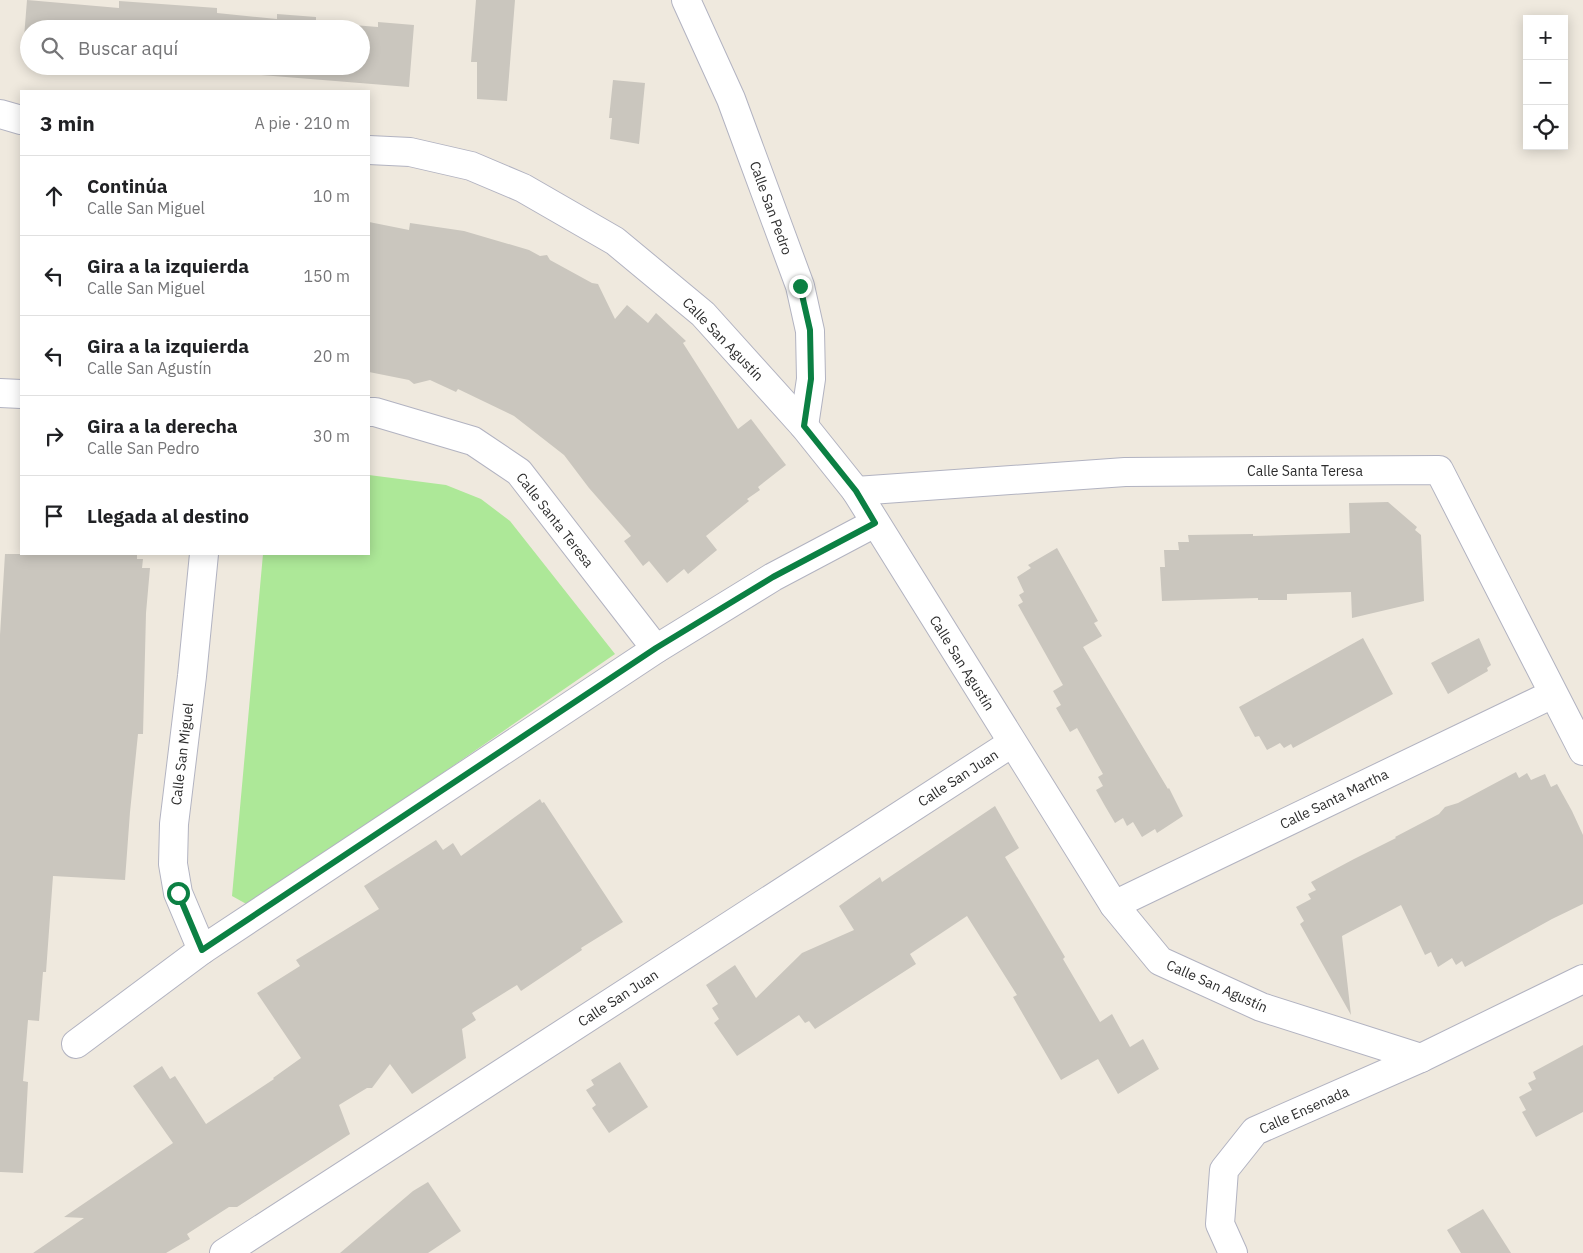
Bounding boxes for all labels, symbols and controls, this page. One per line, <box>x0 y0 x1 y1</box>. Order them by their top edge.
map controls <box>1523 15 1568 150</box>
button: + <box>1523 15 1568 60</box>
search box <box>20 20 370 75</box>
icon: search <box>38 34 66 62</box>
text: Buscar aquí <box>78 36 178 60</box>
button: − <box>1523 60 1568 105</box>
button: locate <box>1523 105 1568 150</box>
text: 3 min <box>40 109 95 137</box>
text: A pie · 210 m <box>255 113 350 133</box>
street label: Calle San Pedro <box>746 159 796 257</box>
text: Continúa <box>87 174 168 198</box>
icon: ahead <box>40 182 68 210</box>
text: 10 m <box>313 186 350 206</box>
text: Calle San Miguel <box>87 198 205 218</box>
text: Gira a la izquierda <box>87 254 249 278</box>
icon: left <box>40 262 68 290</box>
text: 150 m <box>303 266 350 286</box>
route end <box>789 275 812 298</box>
text: Calle San Miguel <box>87 278 205 298</box>
street label: Calle San Agustín <box>679 294 767 384</box>
text: Gira a la izquierda <box>87 334 249 358</box>
icon: left <box>40 342 68 370</box>
text: 20 m <box>313 346 350 366</box>
text: Calle San Agustín <box>87 358 211 378</box>
text: Gira a la derecha <box>87 414 238 438</box>
icon: right <box>40 422 68 450</box>
text: 30 m <box>313 426 350 446</box>
text: Calle San Pedro <box>87 438 200 458</box>
street label: Calle Santa Teresa <box>1247 462 1363 480</box>
street label: Calle Santa Teresa <box>512 469 598 572</box>
icon: arrive <box>40 502 68 530</box>
text: Llegada al destino <box>87 504 249 528</box>
street label: Calle San Agustín <box>926 612 998 714</box>
street label: Calle San Miguel <box>167 701 197 806</box>
street label: Calle San Juan <box>914 745 1002 811</box>
street label: Calle Santa Martha <box>1277 765 1392 833</box>
route start <box>167 882 190 905</box>
street label: Calle San Agustín <box>1164 956 1270 1016</box>
street label: Calle San Juan <box>574 965 662 1031</box>
street label: Calle Ensenada <box>1256 1082 1352 1138</box>

